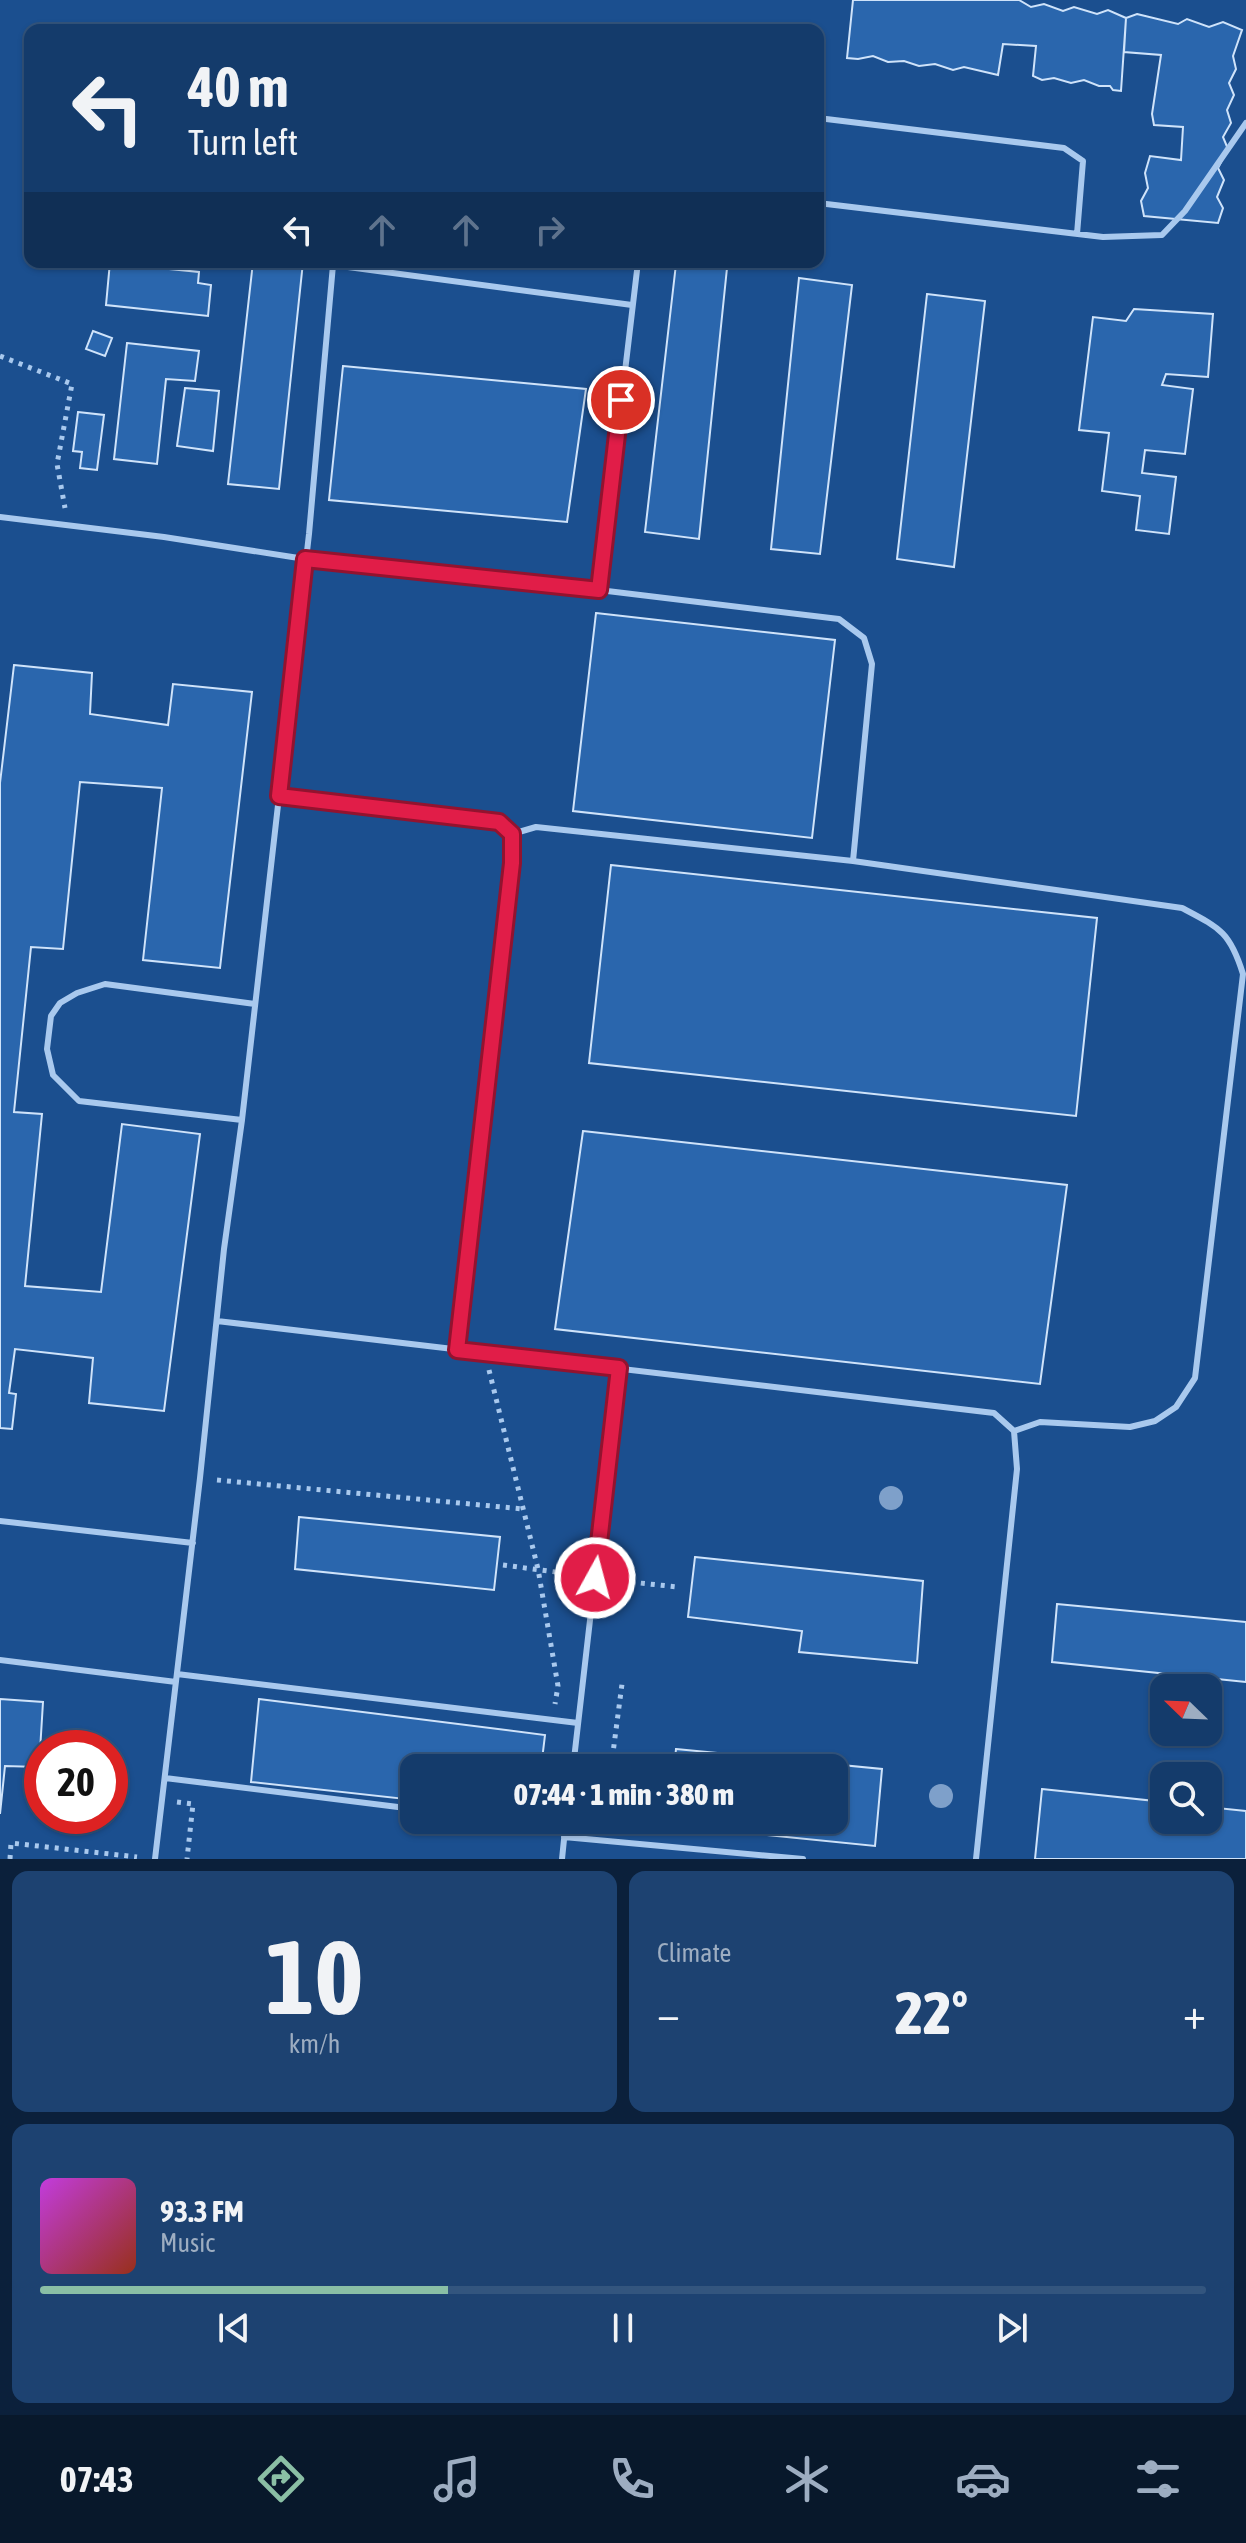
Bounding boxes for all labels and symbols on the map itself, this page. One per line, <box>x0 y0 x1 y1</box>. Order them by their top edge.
pin <box>587 366 655 434</box>
position arrow <box>553 1536 637 1620</box>
north arrow <box>1150 1674 1222 1746</box>
speed limit sign: 20 <box>24 1730 128 1834</box>

